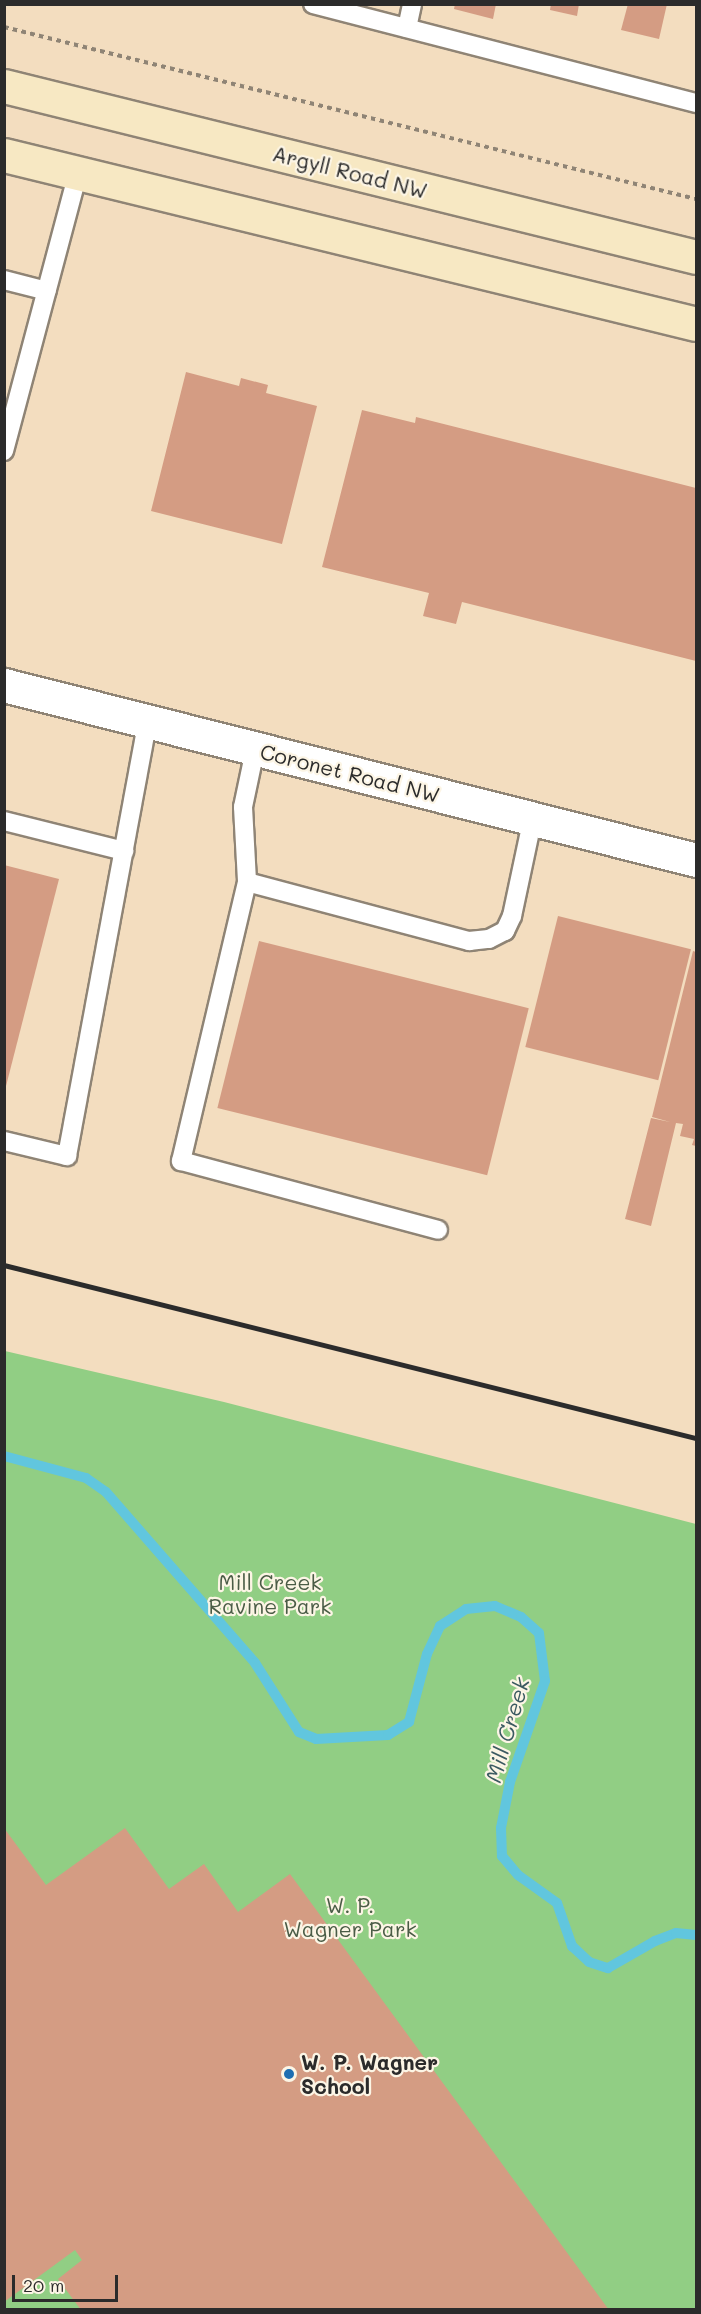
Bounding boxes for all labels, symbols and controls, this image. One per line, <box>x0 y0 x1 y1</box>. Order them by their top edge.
street label: Argyll Road NW <box>270 141 430 203</box>
street label: Coronet Road NW <box>258 739 442 807</box>
park label: Mill Creek Ravine Park <box>208 1569 332 1619</box>
water label: Mill Creek <box>479 1674 535 1786</box>
park label: W. P. Wagner Park <box>283 1892 417 1942</box>
place label: W. P. Wagner School <box>301 2049 438 2099</box>
marker: W. P. Wagner School <box>282 2067 296 2081</box>
scale bar <box>15 2263 122 2301</box>
text: 20 m <box>23 2273 64 2297</box>

